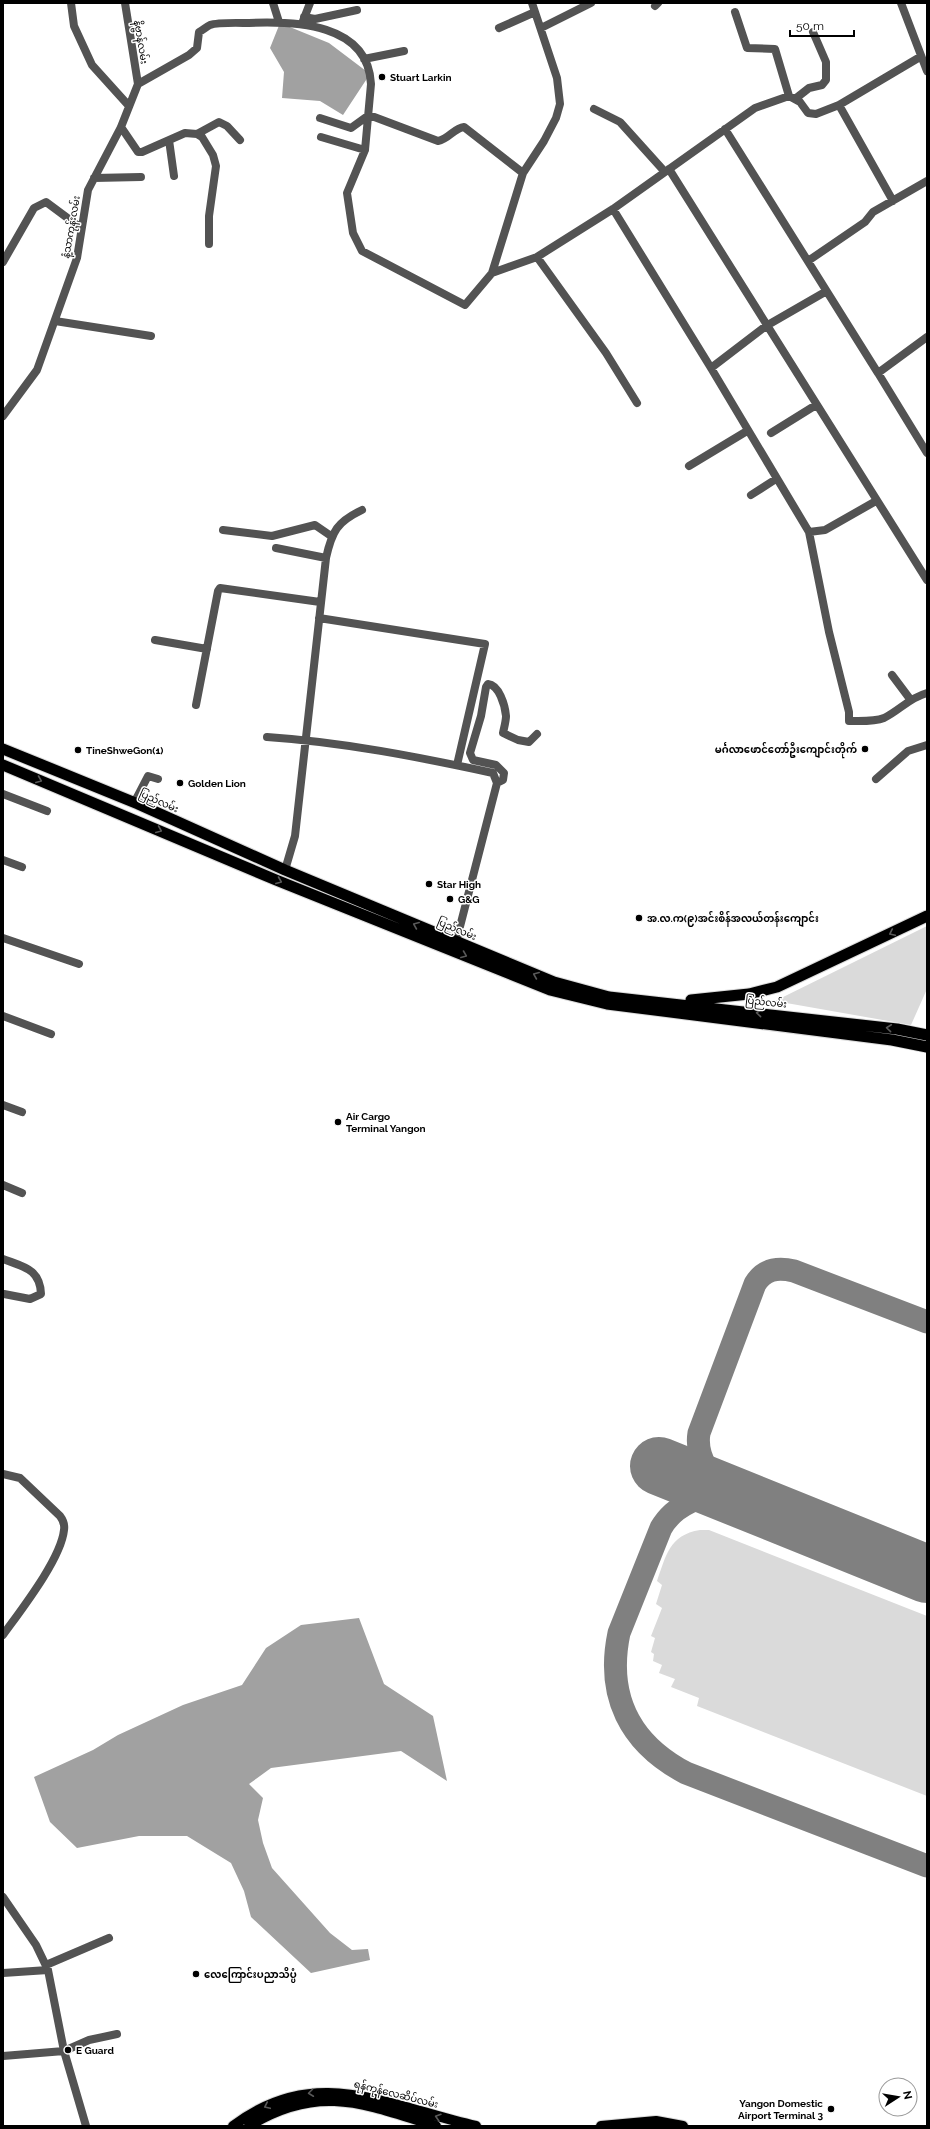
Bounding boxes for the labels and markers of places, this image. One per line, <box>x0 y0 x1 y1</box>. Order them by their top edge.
marker: Stuart Larkin <box>377 72 387 82</box>
place label: Stuart Larkin <box>390 72 452 83</box>
place label: မင်္ဂလာဖောင်တော်ဦးကျောင်းတိုက် <box>715 742 857 759</box>
marker: မင်္ဂလာဖောင်တော်ဦးကျောင်းတိုက် <box>860 744 870 754</box>
marker: TineShweGon(1) <box>73 745 83 755</box>
place label: TineShweGon(1) <box>86 745 163 756</box>
marker: Golden Lion <box>175 778 185 788</box>
place label: Golden Lion <box>188 778 246 789</box>
marker: Star High <box>424 879 434 889</box>
place label: Star High <box>437 879 481 890</box>
marker: G&G <box>445 894 455 904</box>
place label: G&G <box>458 894 480 905</box>
place label: အ.လ.က(၉)အင်းစိန်အလယ်တန်းကျောင်း <box>647 911 819 927</box>
marker: အ.လ.က(၉)အင်းစိန်အလယ်တန်းကျောင်း <box>634 913 644 923</box>
place label: Air Cargo Terminal Yangon <box>346 1111 426 1134</box>
marker: Air Cargo Terminal Yangon <box>333 1117 343 1127</box>
place label: လေကြောင်းပညာသိပ္ပံ <box>204 1967 297 1983</box>
marker: လေကြောင်းပညာသိပ္ပံ <box>191 1969 201 1979</box>
marker: E Guard <box>63 2045 73 2055</box>
place label: E Guard <box>76 2045 114 2056</box>
place label: Yangon Domestic Airport Terminal 3 <box>738 2098 823 2121</box>
marker: Yangon Domestic Airport Terminal 3 <box>826 2104 836 2114</box>

